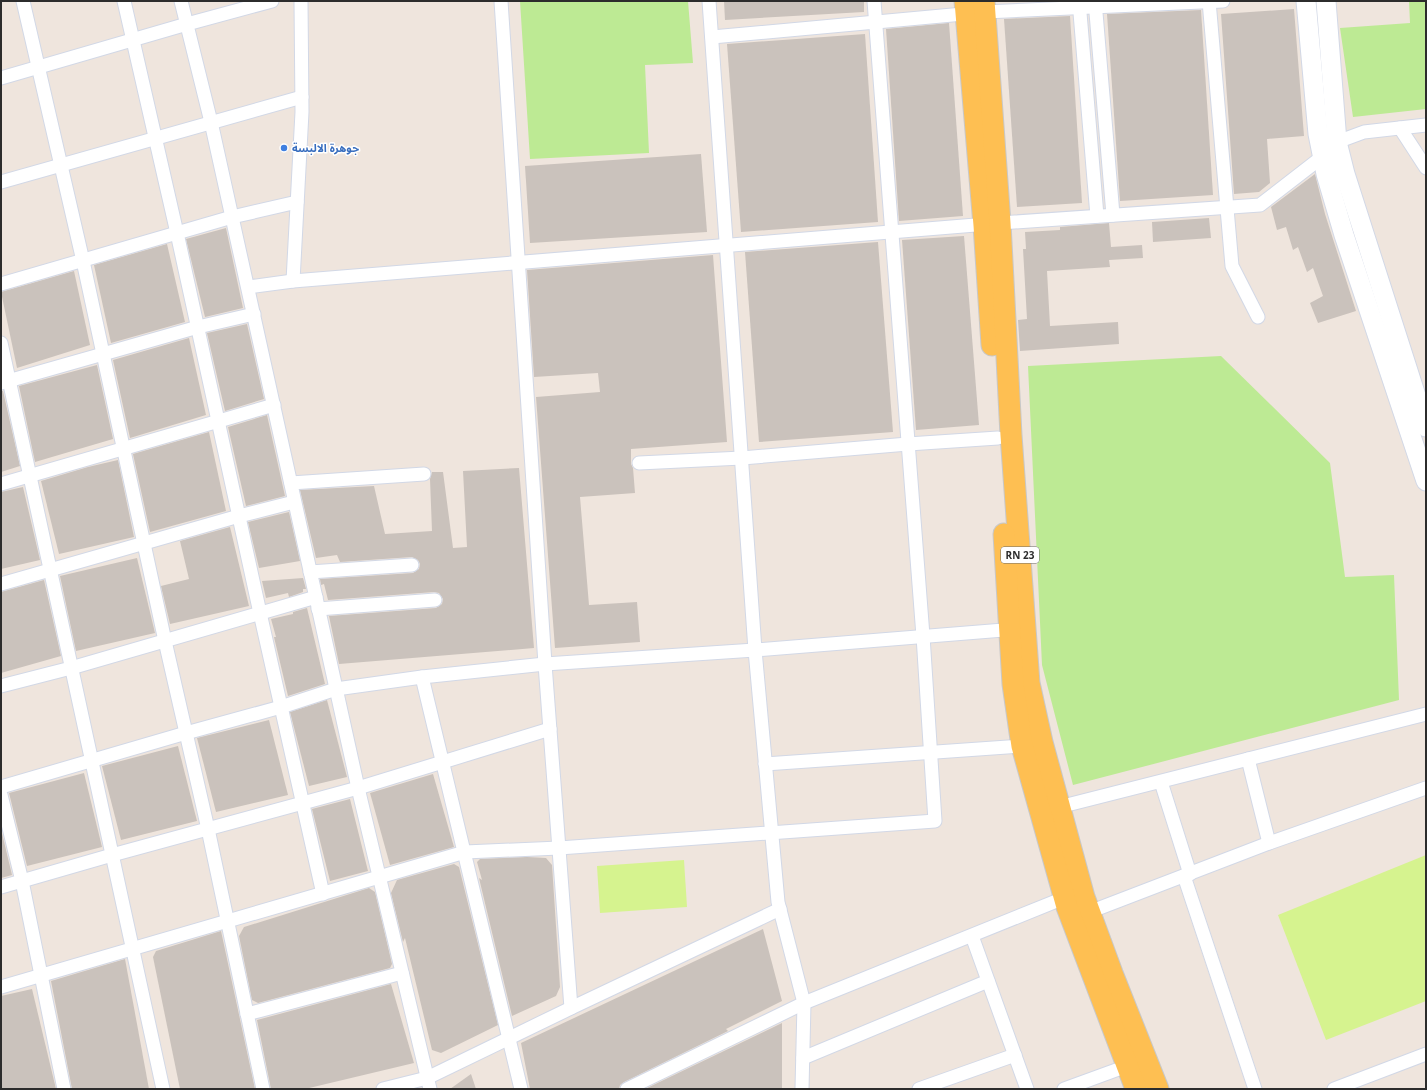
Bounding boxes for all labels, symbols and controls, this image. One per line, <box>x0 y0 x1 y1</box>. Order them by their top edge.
place label: جوهرة الالبسة <box>292 140 359 155</box>
marker: جوهرة الالبسة <box>279 143 289 153</box>
road number: RN 23 <box>1001 547 1039 563</box>

